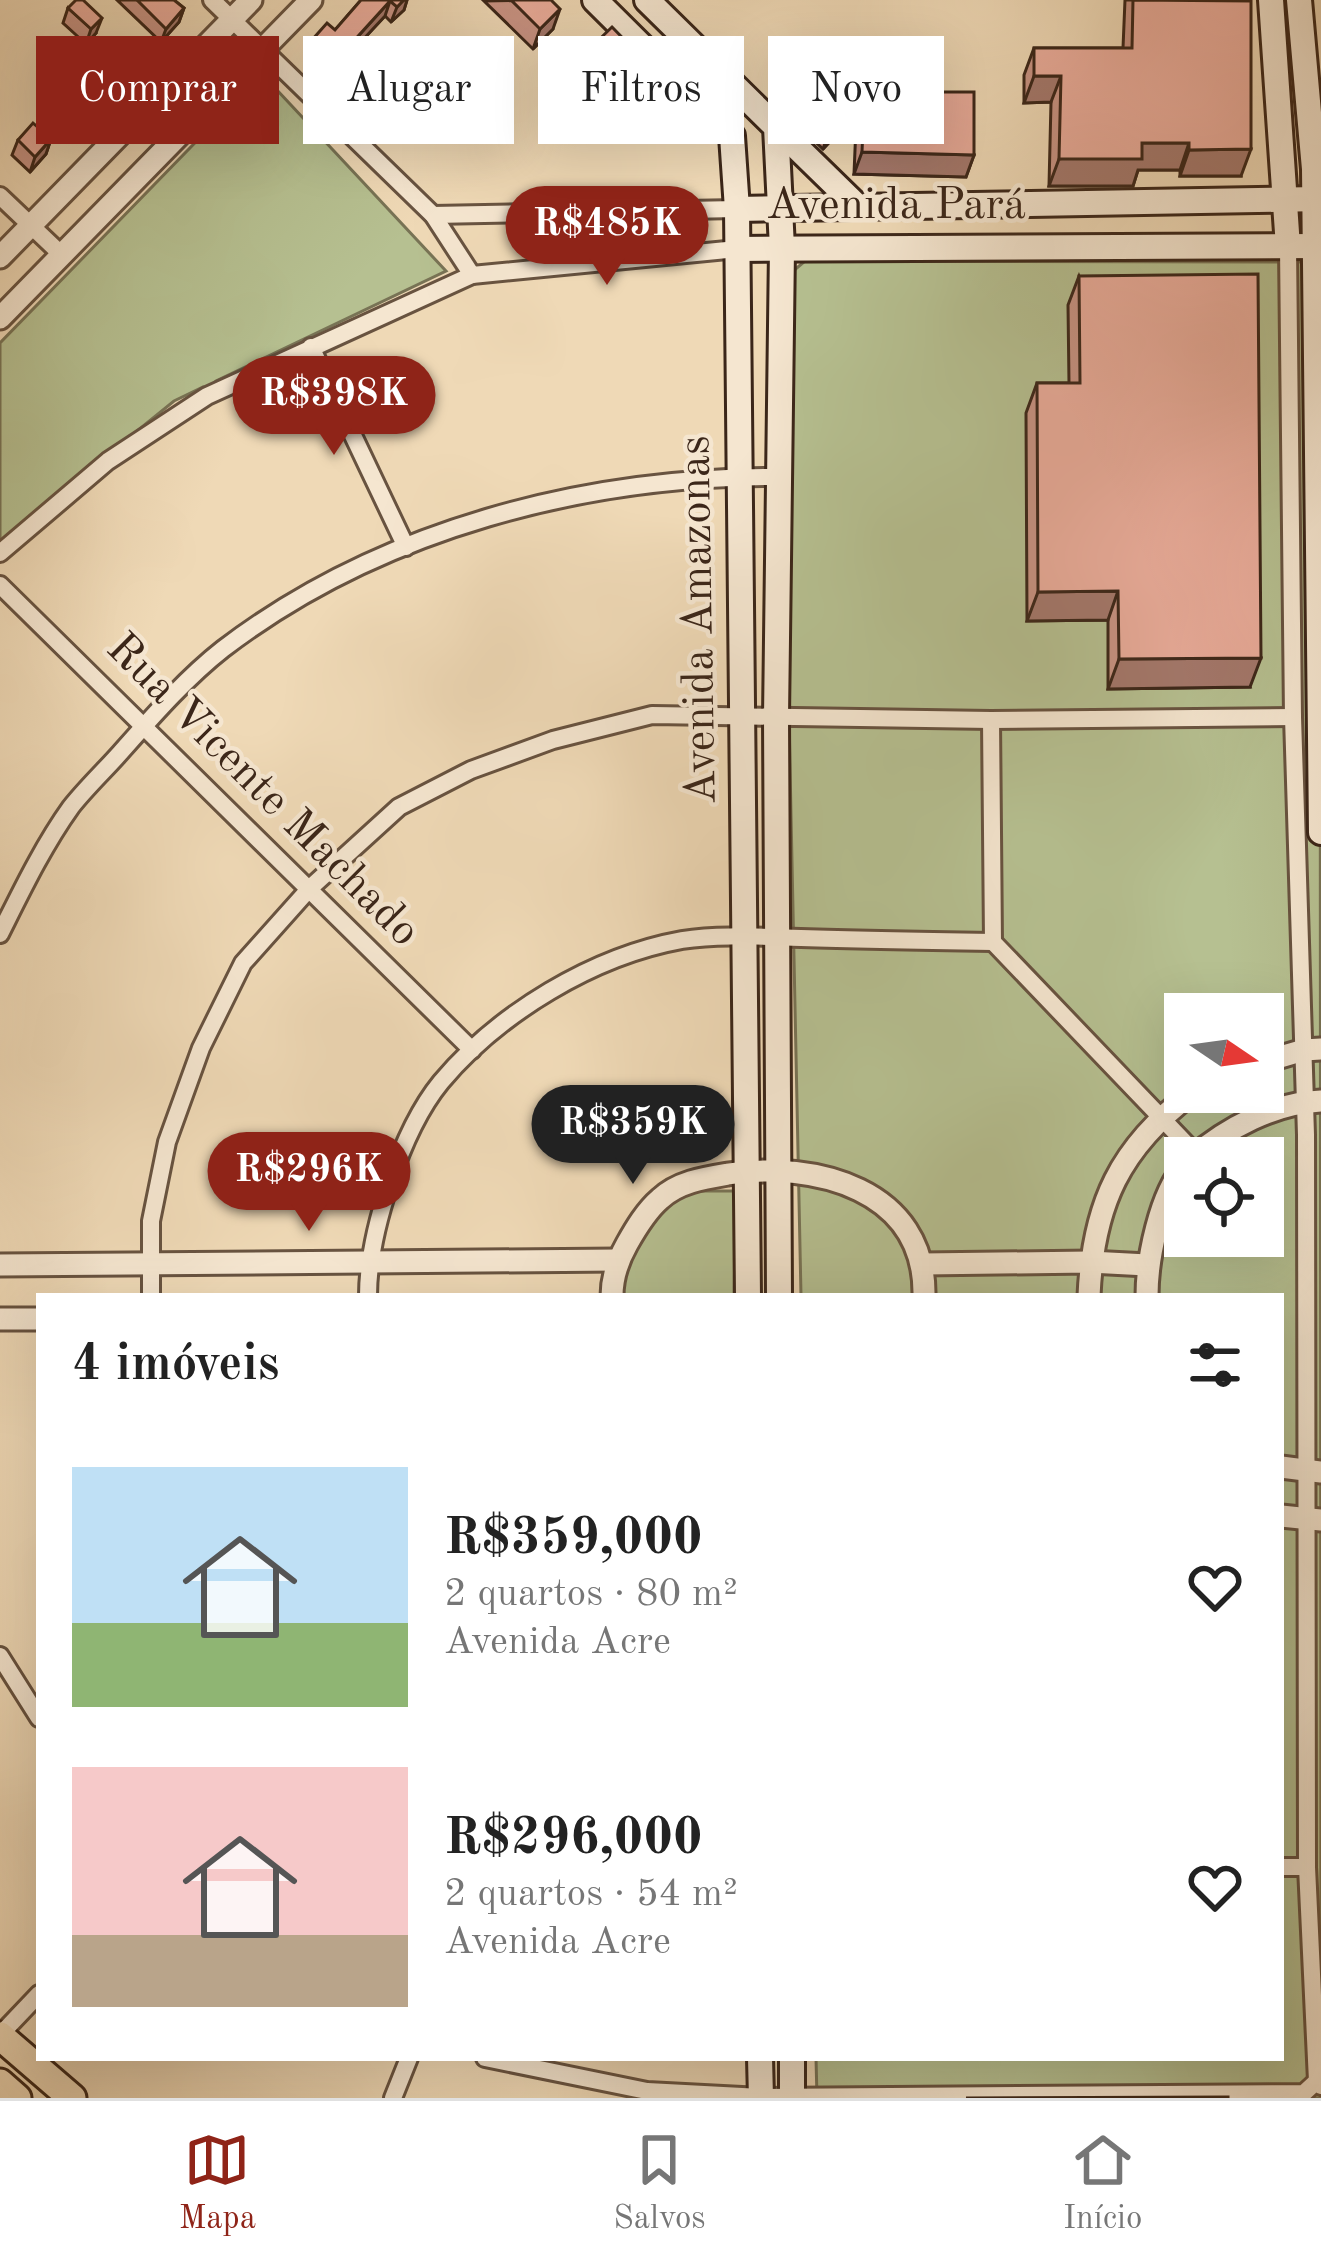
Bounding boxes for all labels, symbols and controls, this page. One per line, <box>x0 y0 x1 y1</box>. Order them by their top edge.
chip: Comprar <box>36 36 279 144</box>
chip: Alugar <box>303 36 514 144</box>
chip: Filtros <box>538 36 744 144</box>
chip: Novo <box>768 36 944 144</box>
street label: Avenida Pará <box>766 184 1026 229</box>
pin: R$485K <box>509 186 705 288</box>
text: R$485K <box>533 205 681 244</box>
pin: R$398K <box>236 356 432 458</box>
text: R$398K <box>260 375 408 414</box>
street label: Avenida Amazonas <box>674 435 726 805</box>
street label: Rua Vicente Machado <box>97 626 427 956</box>
north arrow <box>1164 993 1284 1113</box>
map controls <box>1164 993 1284 1257</box>
pin: R$359K <box>535 1085 731 1187</box>
text: R$359K <box>559 1104 707 1143</box>
pin: R$296K <box>211 1132 407 1234</box>
button: locate <box>1164 1137 1284 1257</box>
text: R$296K <box>235 1151 383 1190</box>
icon: filters <box>1182 1332 1248 1398</box>
text: 4 imóveis <box>72 1340 279 1391</box>
text: R$359,000 <box>444 1514 703 1565</box>
icon: home <box>168 1515 312 1659</box>
icon: heart <box>1182 1554 1248 1620</box>
text: 2 quartos · 80 m² <box>444 1575 738 1614</box>
text: Avenida Acre <box>444 1623 671 1662</box>
text: R$296,000 <box>444 1814 703 1865</box>
icon: home <box>168 1815 312 1959</box>
icon: heart <box>1182 1854 1248 1920</box>
text: 2 quartos · 54 m² <box>444 1875 738 1914</box>
text: Avenida Acre <box>444 1923 671 1962</box>
tab: Mapa <box>179 2127 256 2240</box>
tab: Salvos <box>613 2127 706 2240</box>
tab: Início <box>1063 2127 1142 2240</box>

